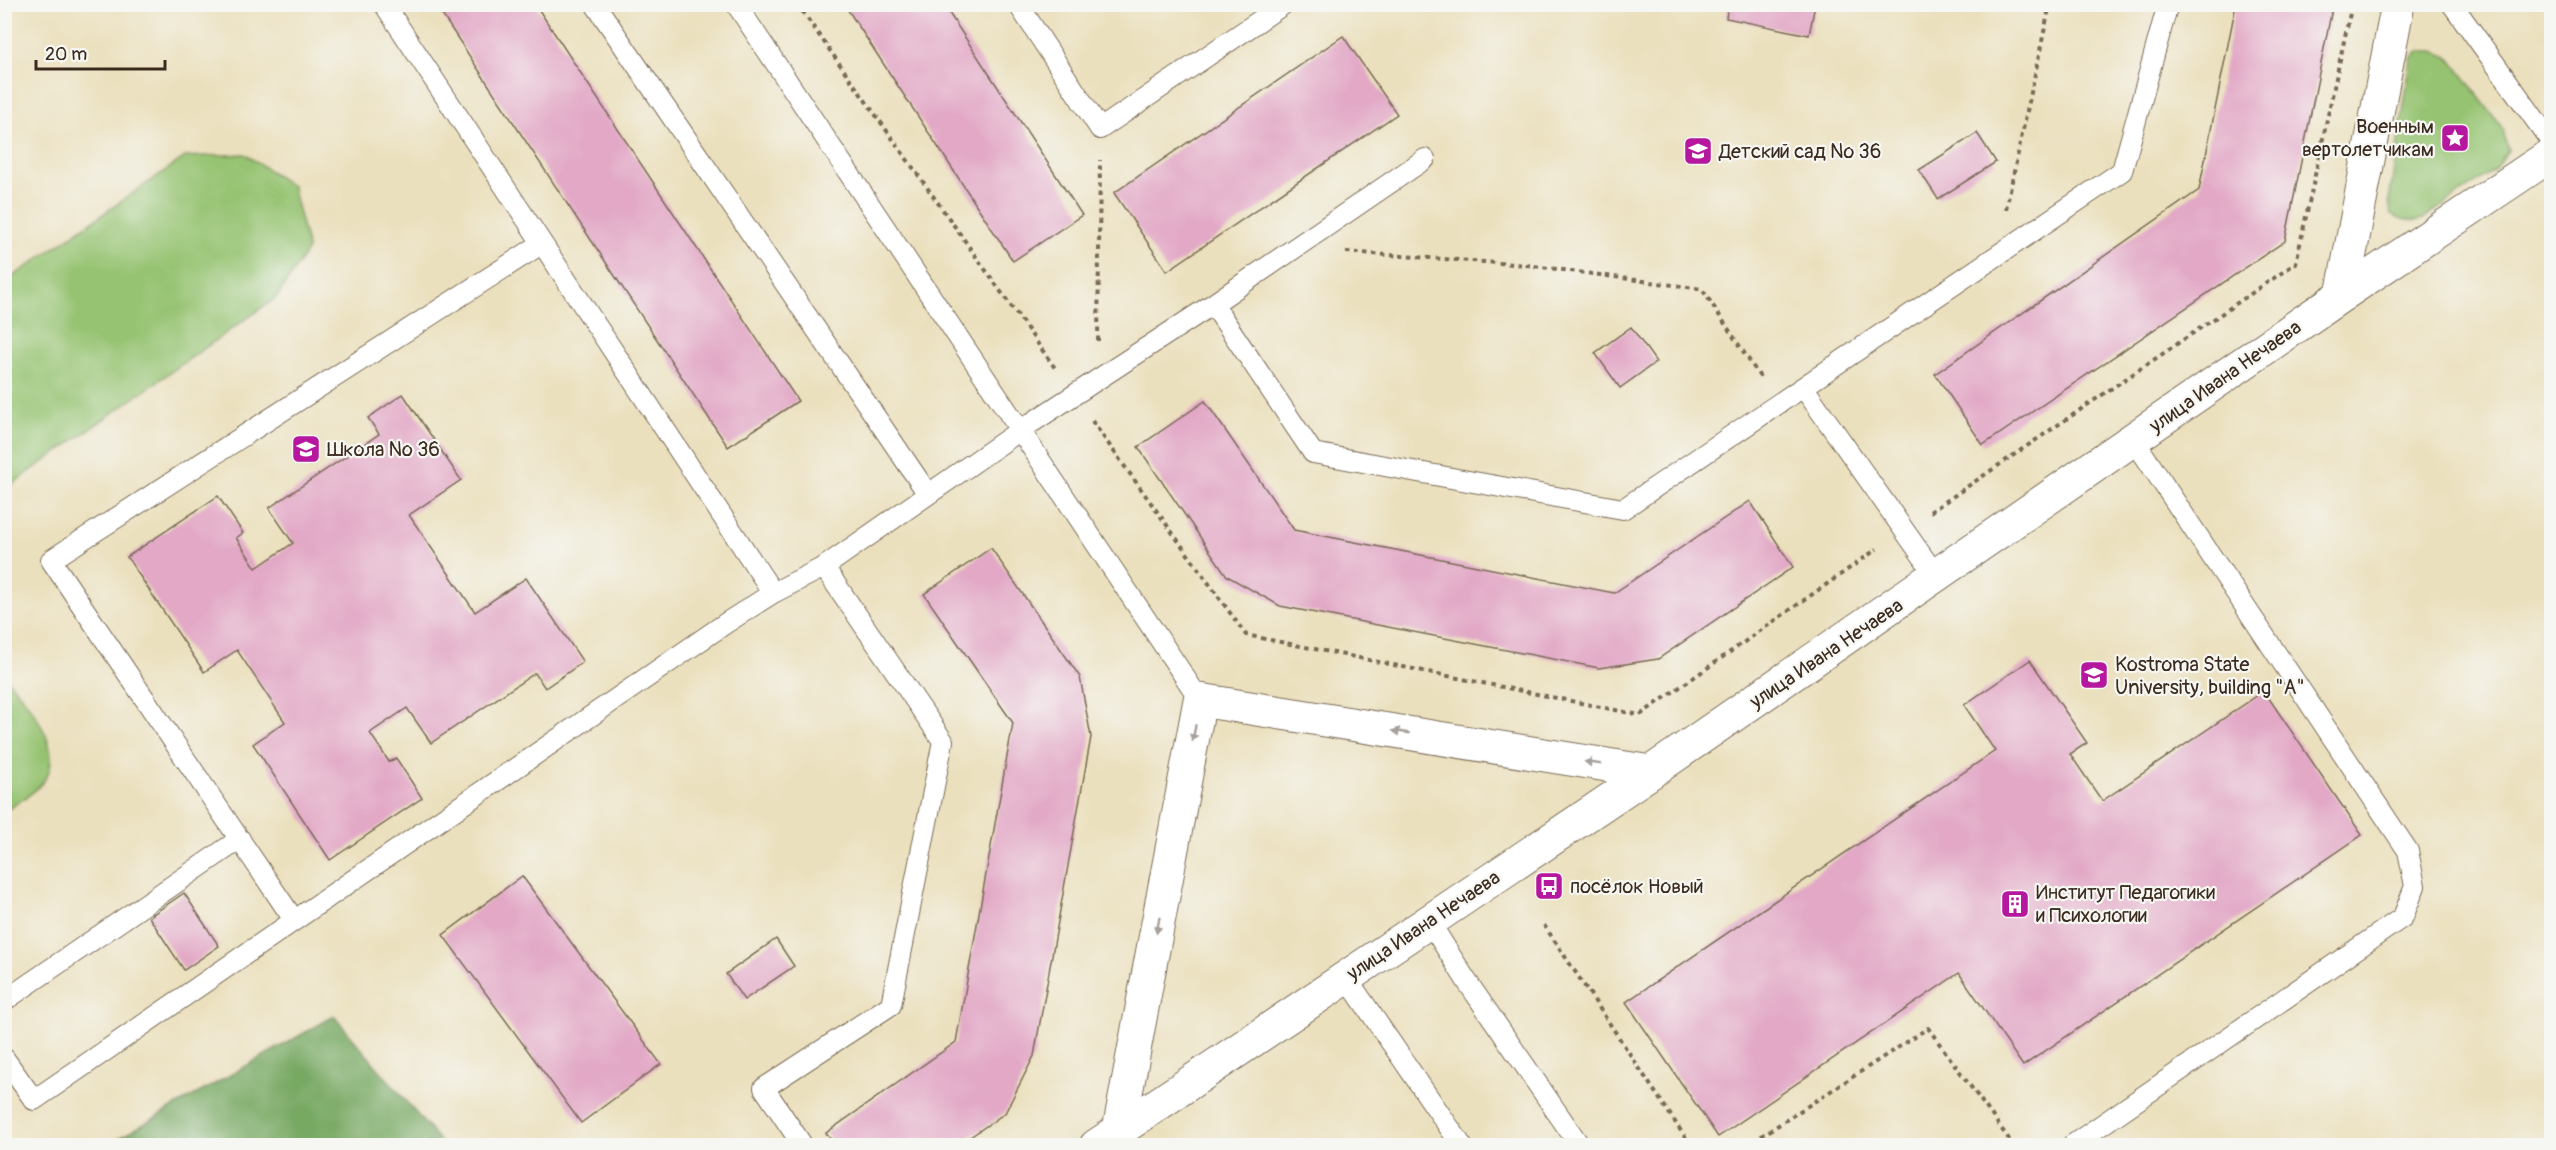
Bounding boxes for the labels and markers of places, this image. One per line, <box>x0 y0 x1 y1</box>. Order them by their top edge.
place label: Военным вертолетчикам <box>2302 114 2434 162</box>
place icon: Военным вертолетчикам <box>2439 122 2471 154</box>
school or university icon: Детский сад № 36 <box>1682 135 1714 167</box>
place label: Детский сад № 36 <box>1718 139 1881 164</box>
school or university icon: Школа № 36 <box>290 433 322 465</box>
place label: Школа № 36 <box>327 437 440 462</box>
place label: Kostroma State University, building "A" <box>2115 652 2305 700</box>
school or university icon: Kostroma State University, building "A" <box>2078 659 2110 691</box>
bus stop icon: посёлок Новый <box>1533 870 1565 902</box>
place label: посёлок Новый <box>1570 874 1704 899</box>
place label: Институт Педагогики и Психологии <box>2036 880 2215 928</box>
building icon: Институт Педагогики и Психологии <box>1999 888 2031 920</box>

